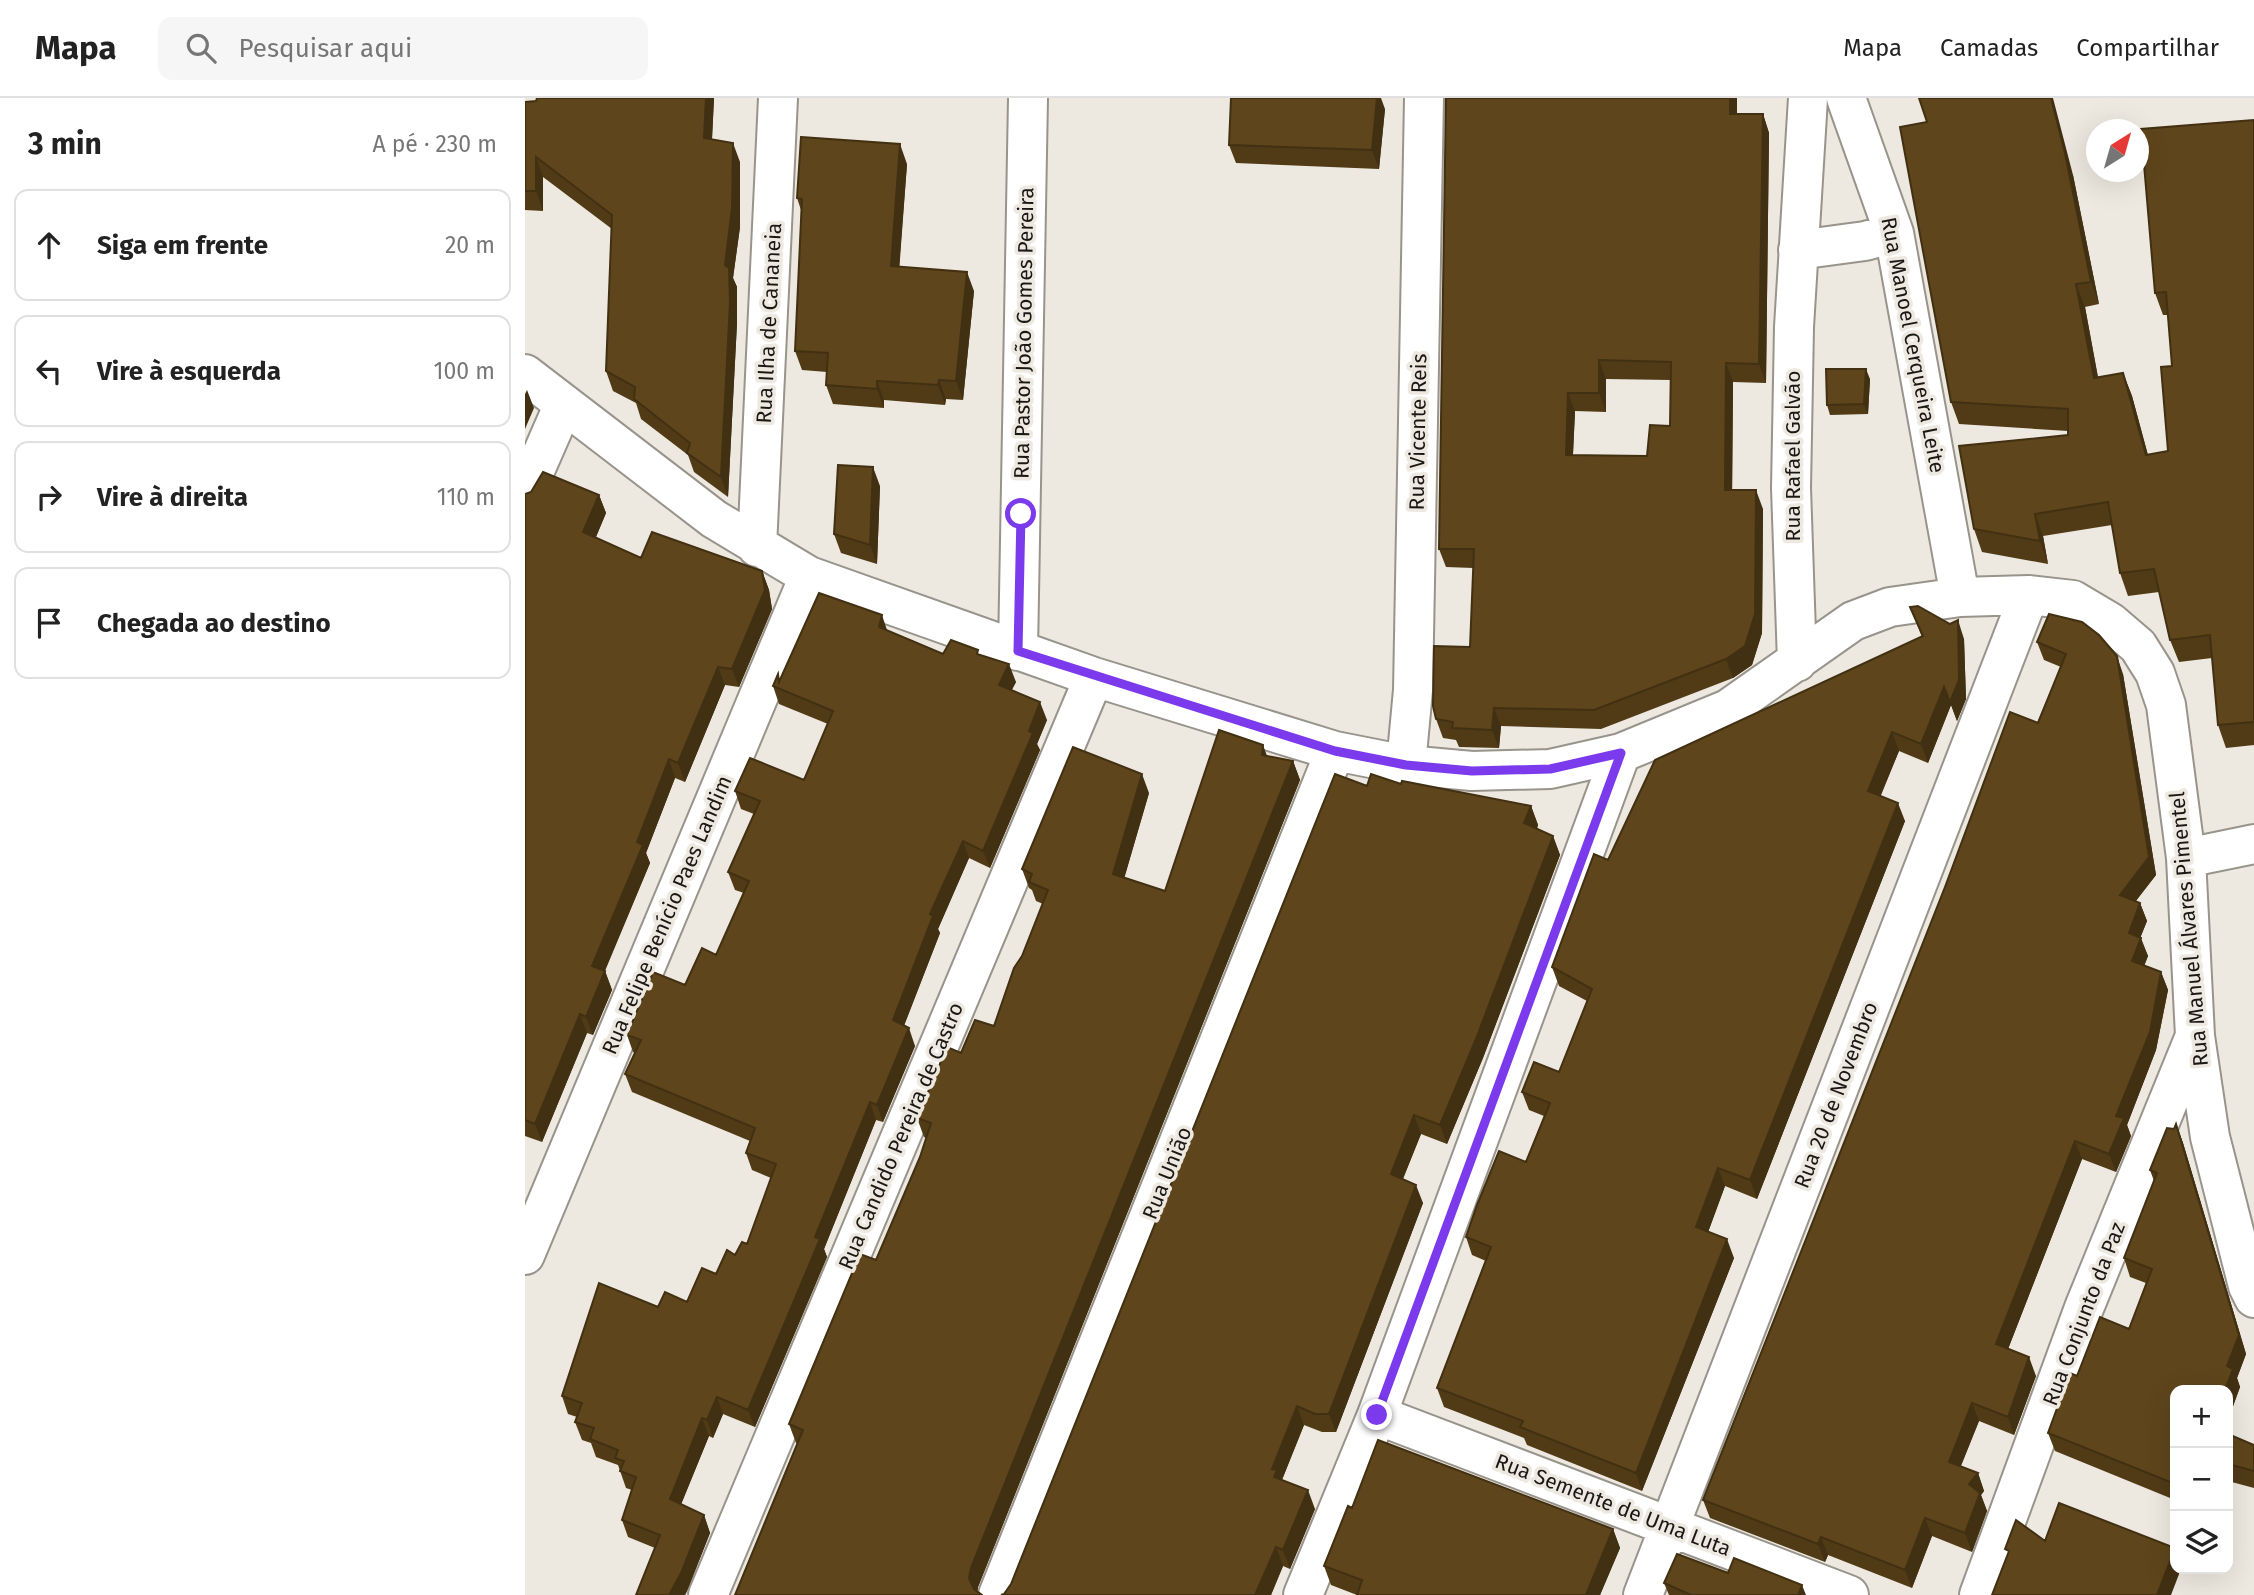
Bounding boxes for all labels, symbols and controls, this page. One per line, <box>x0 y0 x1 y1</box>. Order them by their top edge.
search box <box>158 17 648 80</box>
text: Mapa <box>35 28 116 68</box>
icon: search <box>182 29 220 67</box>
text: Pesquisar aqui <box>238 33 412 64</box>
text: Mapa <box>1843 34 1902 62</box>
text: Camadas <box>1940 34 2038 62</box>
text: Compartilhar <box>2076 34 2219 62</box>
north arrow <box>2086 119 2149 182</box>
text: 3 min <box>28 126 102 162</box>
text: A pé · 230 m <box>372 130 497 158</box>
street label: Rua Pastor João Gomes Pereira <box>1008 187 1040 479</box>
street label: Rua Manoel Cerqueira Leite <box>1875 215 1951 475</box>
street label: Rua Ilha de Cananeia <box>751 222 787 424</box>
icon: ahead <box>30 226 68 264</box>
text: Siga em frente <box>97 230 268 261</box>
text: 20 m <box>445 231 495 259</box>
icon: left <box>30 352 68 390</box>
street label: Rua Vicente Reis <box>1404 353 1432 511</box>
text: Vire à esquerda <box>97 356 281 387</box>
text: 100 m <box>434 357 495 385</box>
street label: Rua Rafael Galvão <box>1780 370 1806 542</box>
icon: right <box>30 478 68 516</box>
text: Vire à direita <box>97 482 248 513</box>
text: 110 m <box>437 483 495 511</box>
route start <box>1005 498 1036 529</box>
icon: arrive <box>30 604 68 642</box>
text: Chegada ao destino <box>97 608 331 639</box>
street label: Rua Felipe Benício Paes Landim <box>596 772 738 1058</box>
street label: Rua Manuel Álvares Pimentel <box>2164 790 2214 1068</box>
street label: Rua Candido Pereira de Castro <box>833 998 969 1274</box>
street label: Rua 20 de Novembro <box>1788 998 1884 1192</box>
street label: Rua União <box>1137 1123 1197 1223</box>
street label: Rua Conjunto da Paz <box>2037 1219 2131 1409</box>
map controls <box>2170 1385 2233 1574</box>
button: + <box>2170 1385 2233 1448</box>
route end <box>1361 1399 1392 1430</box>
street label: Rua Semente de Uma Luta <box>1491 1448 1735 1562</box>
button: − <box>2170 1448 2233 1511</box>
button: layers <box>2170 1511 2233 1574</box>

